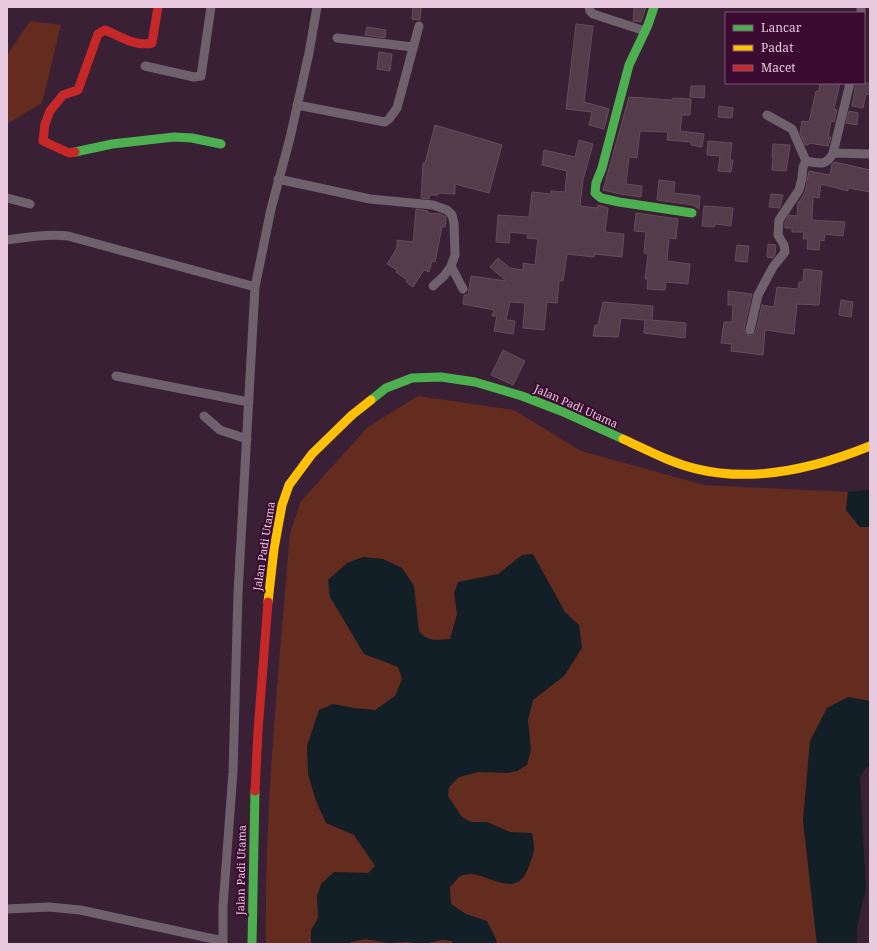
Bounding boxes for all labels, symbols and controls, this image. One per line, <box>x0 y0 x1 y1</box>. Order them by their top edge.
legend <box>725 12 865 84</box>
text: Lancar <box>761 19 802 36</box>
text: Padat <box>761 39 793 56</box>
text: Macet <box>761 59 796 76</box>
street label: Jalan Padi Utama <box>531 380 620 431</box>
street label: Jalan Padi Utama <box>249 500 278 593</box>
street label: Jalan Padi Utama <box>232 825 249 916</box>

